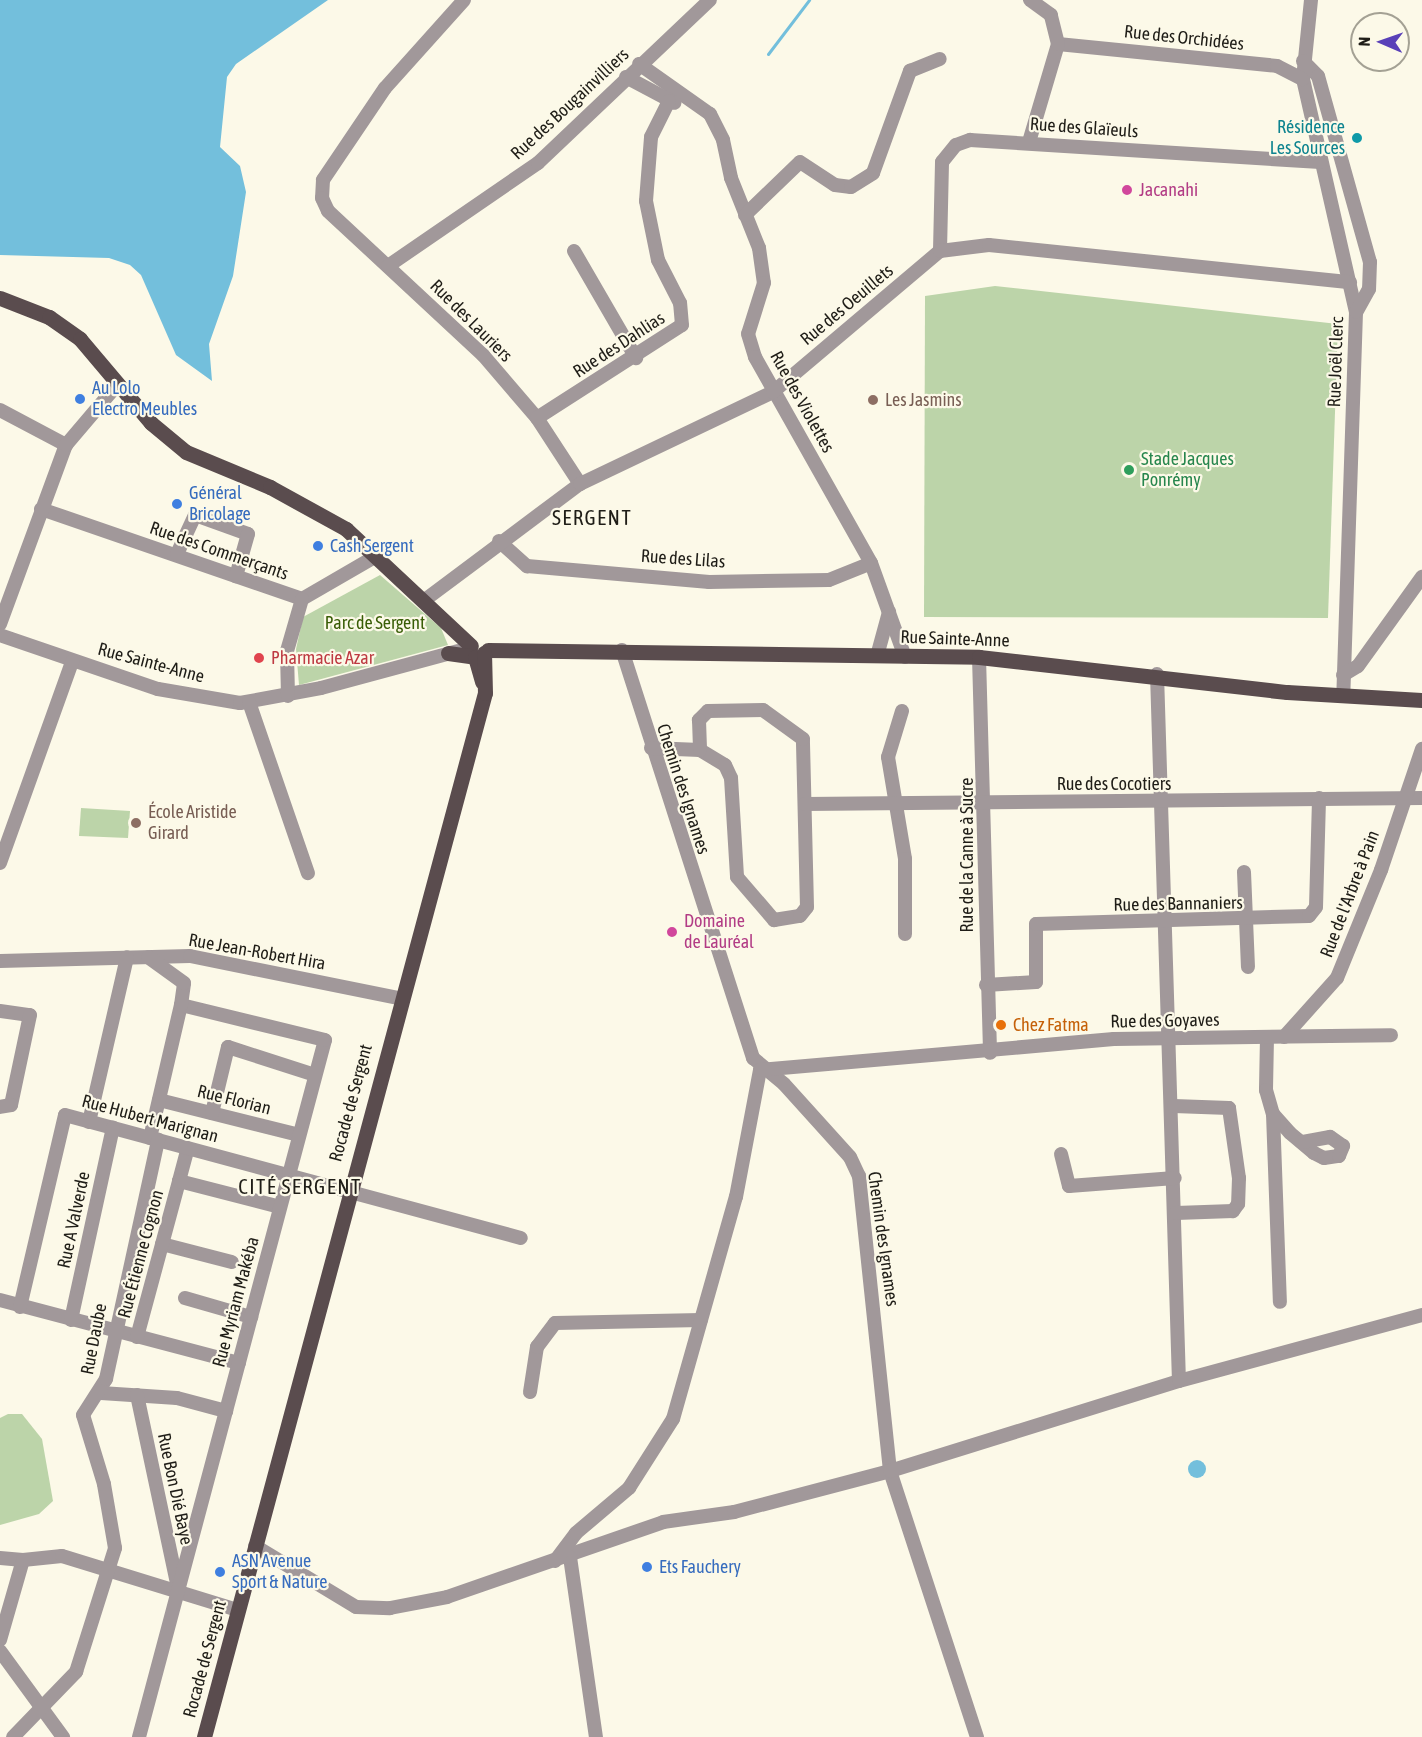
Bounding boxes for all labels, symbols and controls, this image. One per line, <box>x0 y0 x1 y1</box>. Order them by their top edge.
north arrow <box>1350 12 1410 72</box>
street label: Rue des Orchidées <box>1123 21 1245 55</box>
text: N <box>1355 36 1373 46</box>
street label: Rue des Bougainvilliers <box>507 44 633 164</box>
street label: Rue des Glaïeuls <box>1029 113 1139 143</box>
place label: Résidence Les Sources <box>1270 117 1345 160</box>
marker: Résidence Les Sources <box>1350 131 1364 145</box>
place label: Jacanahi <box>1139 179 1198 201</box>
marker: Jacanahi <box>1120 183 1134 197</box>
street label: Rue des Oeuillets <box>796 260 898 350</box>
street label: Rue des Lauriers <box>425 275 517 367</box>
street label: Rue des Dahlias <box>569 307 669 383</box>
street label: Rue Joël Clerc <box>1324 316 1348 408</box>
street label: Rue des Violettes <box>765 347 839 457</box>
place label: Au Lolo Electro Meubles <box>92 378 197 420</box>
place label: Les Jasmins <box>885 389 962 411</box>
marker: Au Lolo Electro Meubles <box>73 392 87 406</box>
marker: Les Jasmins <box>866 393 880 407</box>
place label: Stade Jacques Ponrémy <box>1141 449 1234 492</box>
marker: Stade Jacques Ponrémy <box>1122 463 1136 477</box>
place label: Général Bricolage <box>189 483 251 526</box>
marker: Général Bricolage <box>170 497 184 511</box>
district label: SERGENT <box>552 504 632 530</box>
street label: Rue des Commerçants <box>147 517 291 585</box>
place label: Cash Sergent <box>330 535 414 557</box>
marker: Cash Sergent <box>311 539 325 553</box>
street label: Rue des Lilas <box>640 545 726 573</box>
park label: Parc de Sergent <box>325 612 425 634</box>
street label: Rue Sainte-Anne <box>900 626 1010 652</box>
street label: Rue Sainte-Anne <box>95 638 207 688</box>
place label: Pharmacie Azar <box>271 647 374 669</box>
marker: Pharmacie Azar <box>252 651 266 665</box>
street label: Chemin des Ignames <box>652 721 714 857</box>
street label: Rue des Cocotiers <box>1057 773 1171 795</box>
street label: Rue de la Canne à Sucre <box>956 778 978 932</box>
place label: École Aristide Girard <box>148 802 237 844</box>
marker: École Aristide Girard <box>129 816 143 830</box>
street label: Rue de l'Arbre à Pain <box>1316 827 1384 961</box>
street label: Rue des Bannaniers <box>1113 892 1243 916</box>
place label: Domaine de Lauréal <box>684 911 754 954</box>
marker: Domaine de Lauréal <box>665 925 679 939</box>
street label: Rue Jean-Robert Hira <box>187 929 327 975</box>
street label: Rue des Goyaves <box>1110 1009 1220 1033</box>
place label: Chez Fatma <box>1013 1014 1089 1036</box>
marker: Chez Fatma <box>994 1018 1008 1032</box>
street label: Rocade de Sergent <box>325 1042 377 1164</box>
street label: Rue Florian <box>195 1080 273 1120</box>
street label: Rue Hubert Marignan <box>79 1090 221 1148</box>
street label: Rue A Valverde <box>53 1170 95 1270</box>
street label: Chemin des Ignames <box>863 1170 903 1308</box>
district label: CITÉ SERGENT <box>238 1173 362 1199</box>
street label: Rue Étienne Cognon <box>114 1188 168 1320</box>
street label: Rue Myriam Makéba <box>208 1234 264 1370</box>
street label: Rue Daube <box>77 1302 111 1376</box>
street label: Rue Bon Dié Baye <box>153 1431 197 1547</box>
place label: ASN Avenue Sport & Nature <box>232 1551 328 1594</box>
place label: Ets Fauchery <box>659 1556 741 1578</box>
marker: Ets Fauchery <box>640 1560 654 1574</box>
marker: ASN Avenue Sport & Nature <box>213 1565 227 1579</box>
street label: Rocade de Sergent <box>179 1598 231 1720</box>

